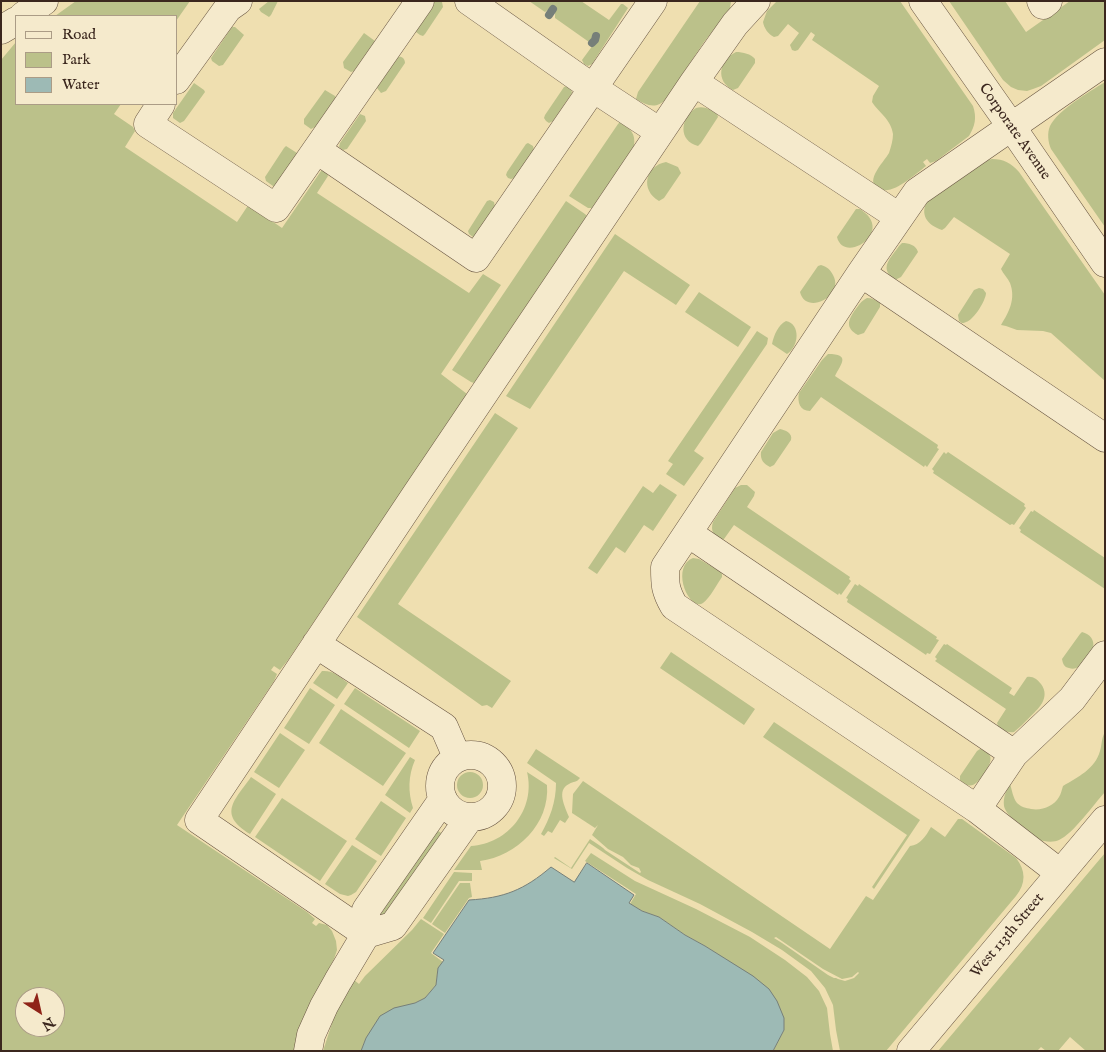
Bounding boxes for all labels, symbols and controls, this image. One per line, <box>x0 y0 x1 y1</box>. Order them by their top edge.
legend <box>15 15 178 105</box>
text: Road <box>62 25 96 44</box>
text: Park <box>62 50 91 69</box>
text: Water <box>62 75 99 94</box>
street label: Corporate Avenue <box>974 80 1054 184</box>
street label: West 113th Street <box>967 890 1049 982</box>
north arrow <box>15 987 65 1037</box>
text: N <box>38 1013 58 1034</box>

